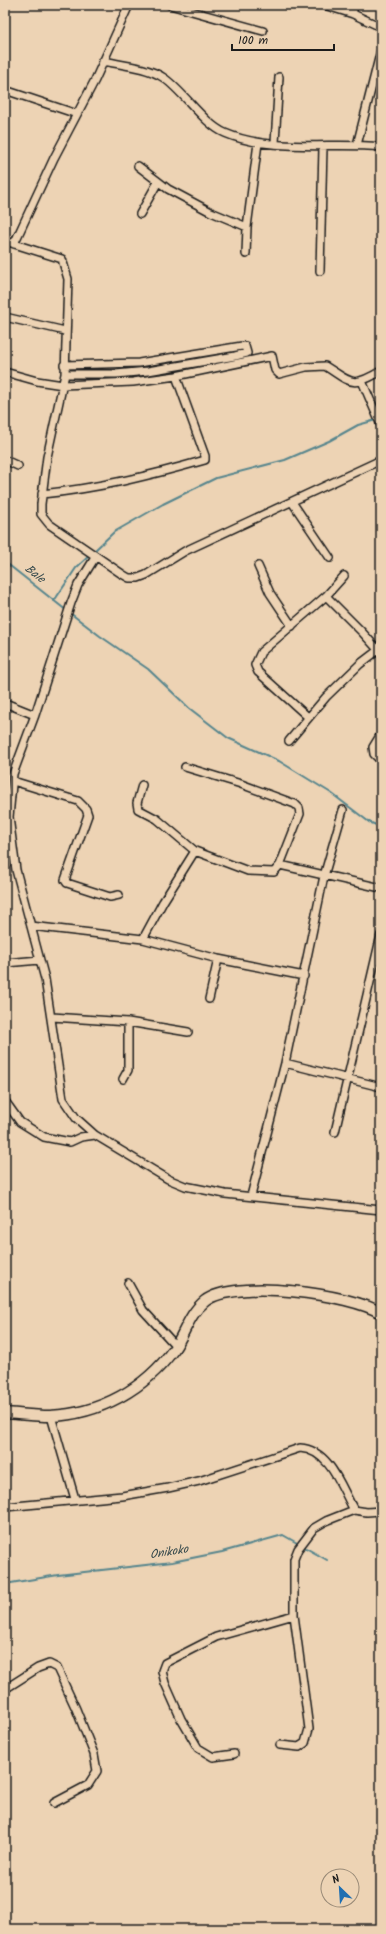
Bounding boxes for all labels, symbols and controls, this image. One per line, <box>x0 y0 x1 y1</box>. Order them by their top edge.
scale bar <box>232 26 334 52</box>
text: 100 m <box>238 31 269 50</box>
water label: Bale <box>21 560 51 589</box>
water label: Onikoko <box>148 1539 191 1564</box>
north arrow <box>320 1868 360 1908</box>
text: N <box>329 1870 343 1889</box>

